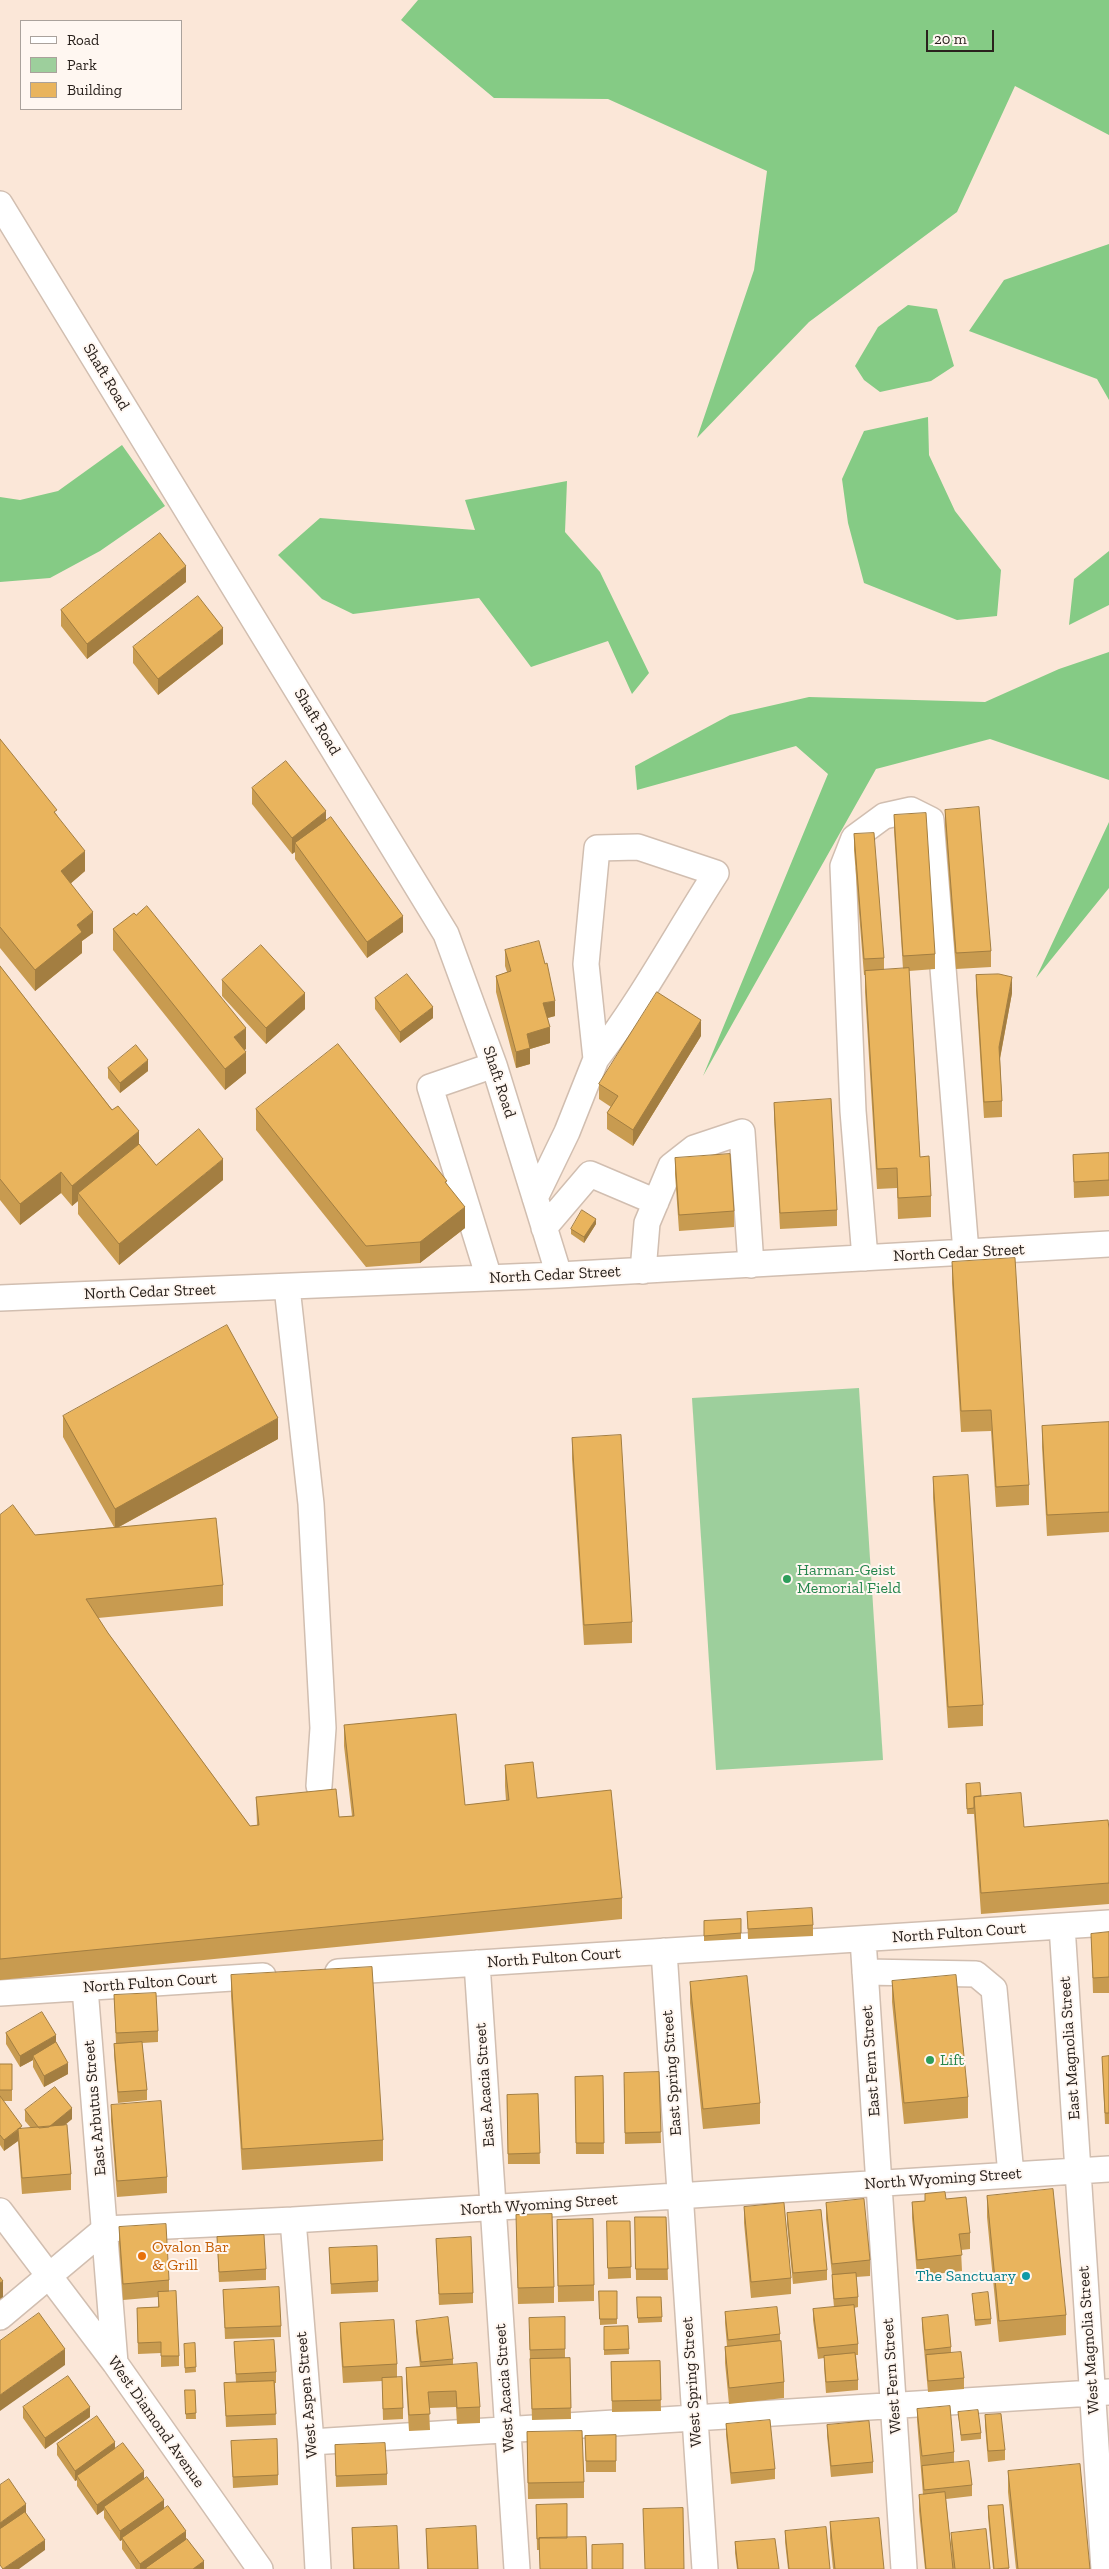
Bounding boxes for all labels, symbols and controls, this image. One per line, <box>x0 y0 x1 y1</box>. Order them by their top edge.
legend <box>20 20 182 110</box>
scale bar <box>929 20 996 52</box>
text: 20 m <box>934 30 967 48</box>
text: Road <box>67 31 99 49</box>
text: Park <box>67 56 97 74</box>
text: Building <box>67 81 122 99</box>
street label: Shaft Road <box>79 340 133 414</box>
street label: Shaft Road <box>290 685 344 759</box>
street label: Shaft Road <box>478 1044 520 1120</box>
street label: North Cedar Street <box>893 1240 1025 1266</box>
street label: North Cedar Street <box>489 1262 621 1288</box>
street label: North Cedar Street <box>84 1280 216 1304</box>
place label: Harman-Geist Memorial Field <box>797 1560 901 1598</box>
marker: Harman-Geist Memorial Field <box>781 1573 793 1585</box>
street label: North Fulton Court <box>891 1919 1027 1947</box>
street label: North Fulton Court <box>486 1944 622 1972</box>
street label: North Fulton Court <box>82 1969 218 1997</box>
street label: East Magnolia Street <box>1055 1976 1085 2120</box>
street label: East Fern Street <box>858 2005 884 2117</box>
street label: East Spring Street <box>658 2009 686 2137</box>
street label: East Acacia Street <box>471 2022 499 2148</box>
street label: East Arbutus Street <box>80 2039 110 2177</box>
place label: Lift <box>940 2050 964 2070</box>
marker: Lift <box>924 2054 936 2066</box>
street label: North Wyoming Street <box>864 2164 1022 2194</box>
street label: North Wyoming Street <box>460 2190 618 2220</box>
place label: Ovalon Bar & Grill <box>152 2237 229 2275</box>
marker: Ovalon Bar & Grill <box>136 2250 148 2262</box>
street label: West Magnolia Street <box>1074 2265 1104 2415</box>
place label: The Sanctuary <box>916 2266 1016 2286</box>
marker: The Sanctuary <box>1020 2270 1032 2282</box>
street label: West Spring Street <box>678 2316 706 2448</box>
street label: West Fern Street <box>878 2317 906 2435</box>
street label: West Acacia Street <box>491 2323 519 2453</box>
street label: West Aspen Street <box>292 2331 322 2459</box>
street label: West Diamond Avenue <box>103 2353 209 2491</box>

